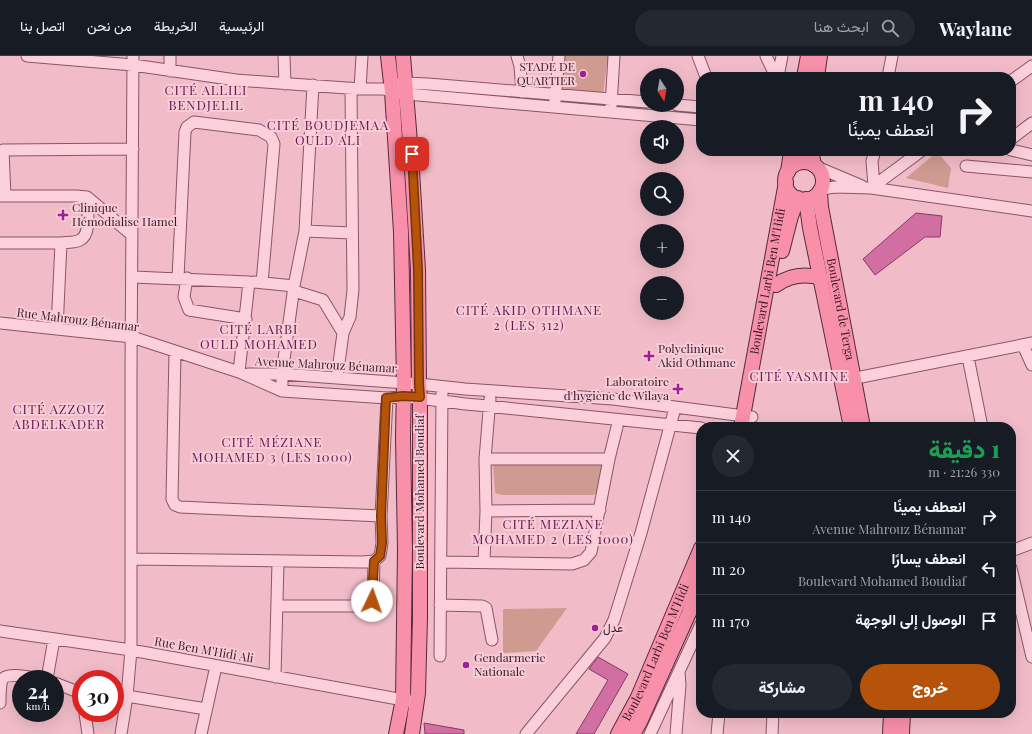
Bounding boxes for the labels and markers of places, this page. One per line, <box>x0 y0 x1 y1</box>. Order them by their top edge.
place label: STADE DE QUARTIER <box>517 58 575 88</box>
marker: STADE DE QUARTIER <box>578 69 588 79</box>
pin <box>395 137 429 171</box>
place label: Clinique Hémodialise Hamel <box>72 199 178 229</box>
marker: Clinique Hémodialise Hamel <box>57 209 69 221</box>
place label: Polyclinique Akid Othmane <box>657 340 736 370</box>
marker: Polyclinique Akid Othmane <box>643 350 655 362</box>
place label: Laboratoire d'hygiène de Wilaya <box>564 373 669 403</box>
marker: Laboratoire d'hygiène de Wilaya <box>672 383 684 395</box>
place label: عدل <box>603 619 623 636</box>
marker: عدل <box>590 623 600 633</box>
place label: Gendarmerie Nationale <box>474 649 546 679</box>
marker: Gendarmerie Nationale <box>461 660 471 670</box>

